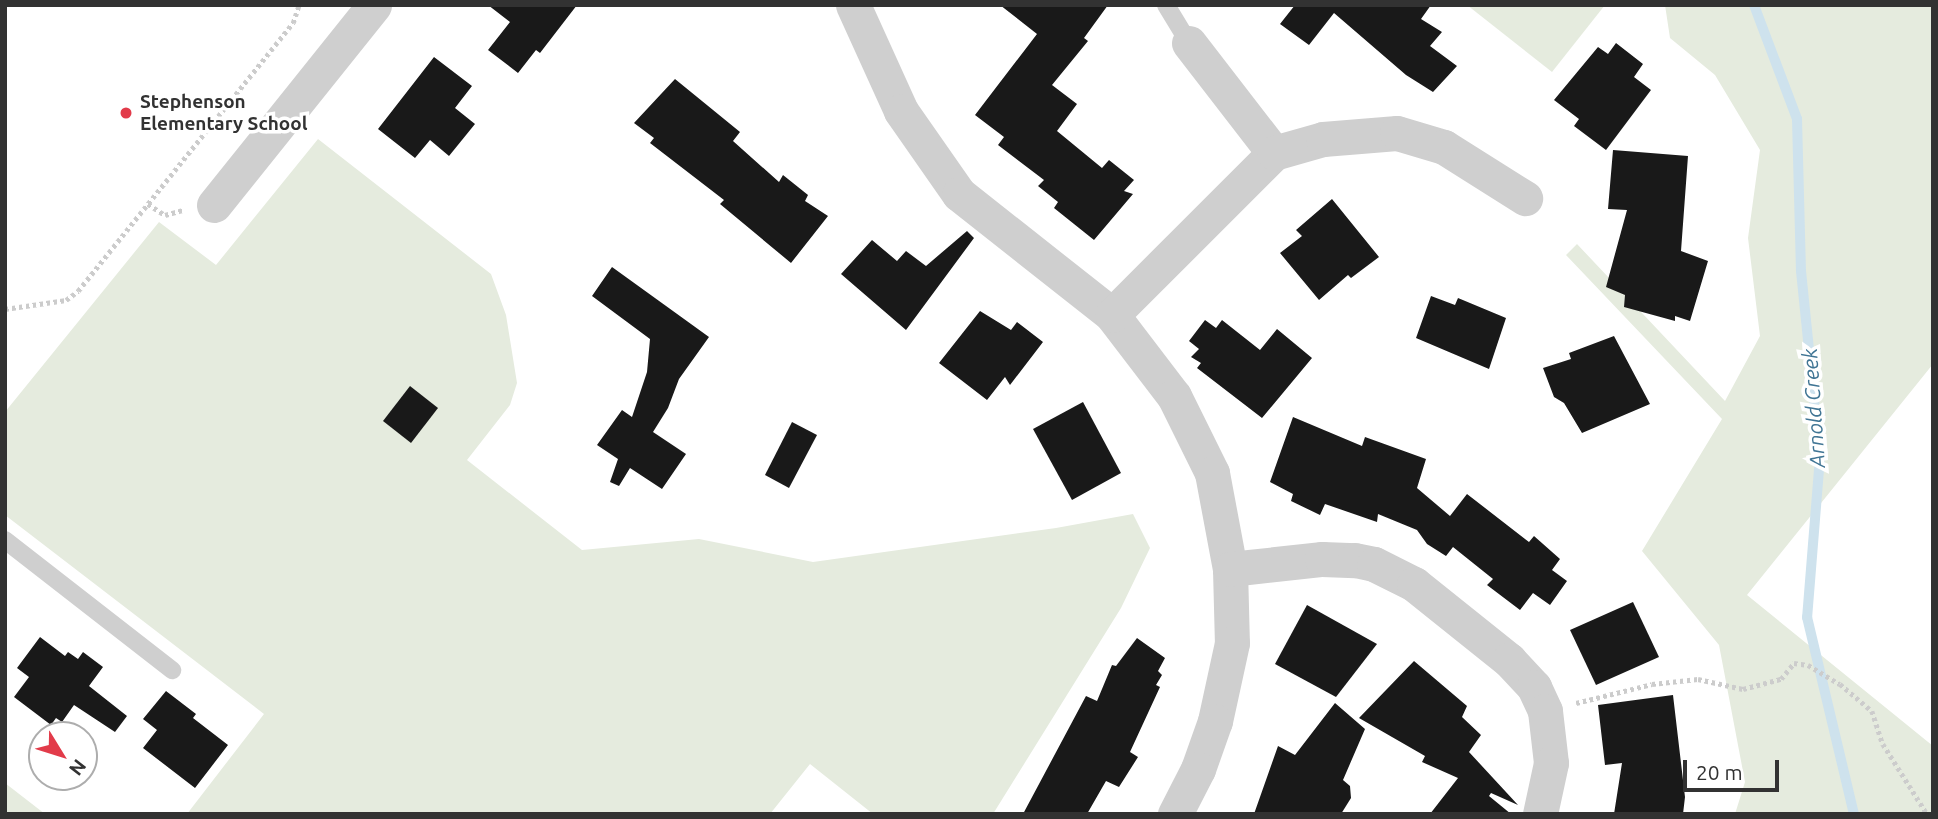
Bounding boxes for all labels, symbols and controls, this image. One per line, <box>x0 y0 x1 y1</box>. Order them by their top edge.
place label: Stephenson Elementary School <box>140 91 307 135</box>
marker: Stephenson Elementary School <box>118 105 134 121</box>
water label: Arnold Creek <box>1796 347 1830 469</box>
north arrow <box>28 721 98 791</box>
scale bar <box>1686 746 1782 790</box>
text: N <box>65 755 91 780</box>
text: 20 m <box>1696 760 1743 784</box>

